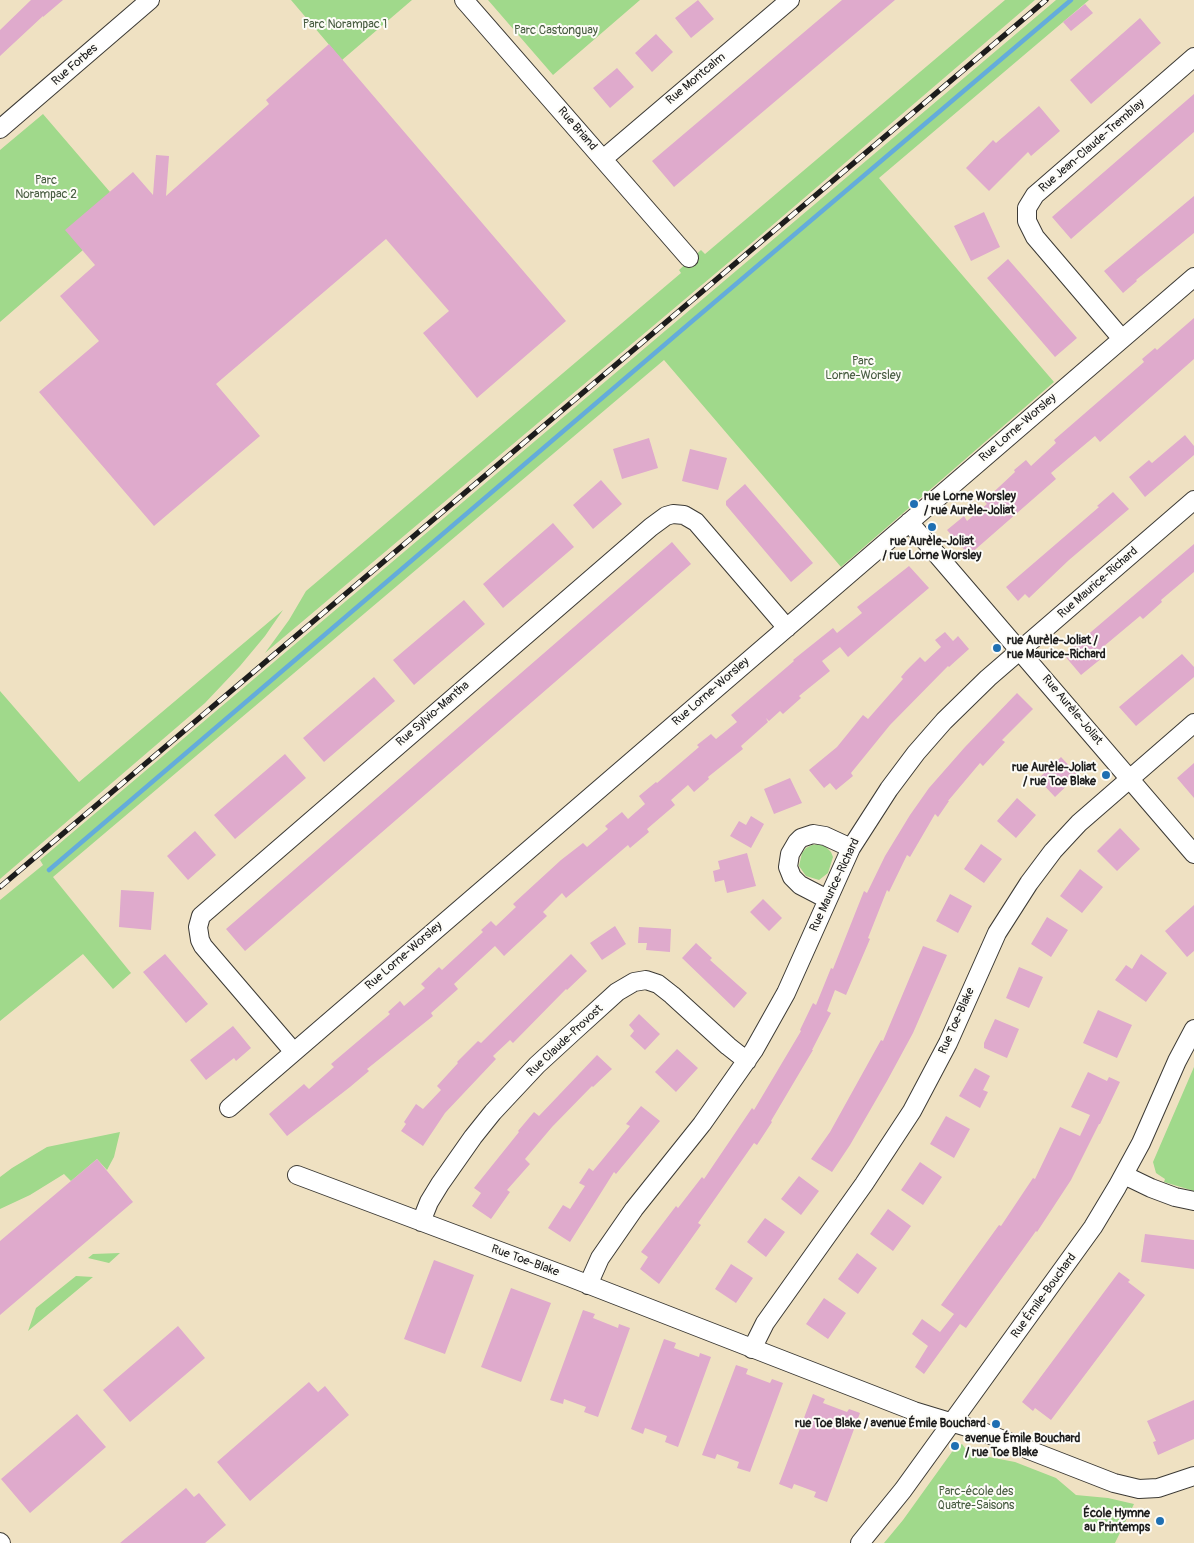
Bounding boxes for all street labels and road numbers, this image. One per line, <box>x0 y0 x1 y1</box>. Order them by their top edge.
street label: Rue Forbes <box>49 41 101 89</box>
street label: Rue Montcalm <box>663 50 729 108</box>
street label: Rue Jean-Claude-Tremblay <box>1036 96 1148 196</box>
street label: Rue Briand <box>554 104 600 154</box>
street label: Rue Lorne-Worsley <box>977 391 1059 465</box>
street label: Rue Maurice-Richard <box>1055 544 1141 622</box>
street label: Rue Lorne-Worsley <box>670 655 752 729</box>
street label: Rue Aurèle-Joliat <box>1039 672 1105 748</box>
street label: Rue Sylvio-Mantha <box>394 678 472 750</box>
street label: Rue Maurice-Richard <box>807 836 863 934</box>
street label: Rue Lorne-Worsley <box>363 919 445 993</box>
street label: Rue Toe-Blake <box>936 986 978 1056</box>
street label: Rue Claude-Provost <box>524 1002 606 1080</box>
street label: Rue Toe-Blake <box>489 1242 561 1280</box>
street label: Rue Émile-Bouchard <box>1008 1251 1080 1341</box>

